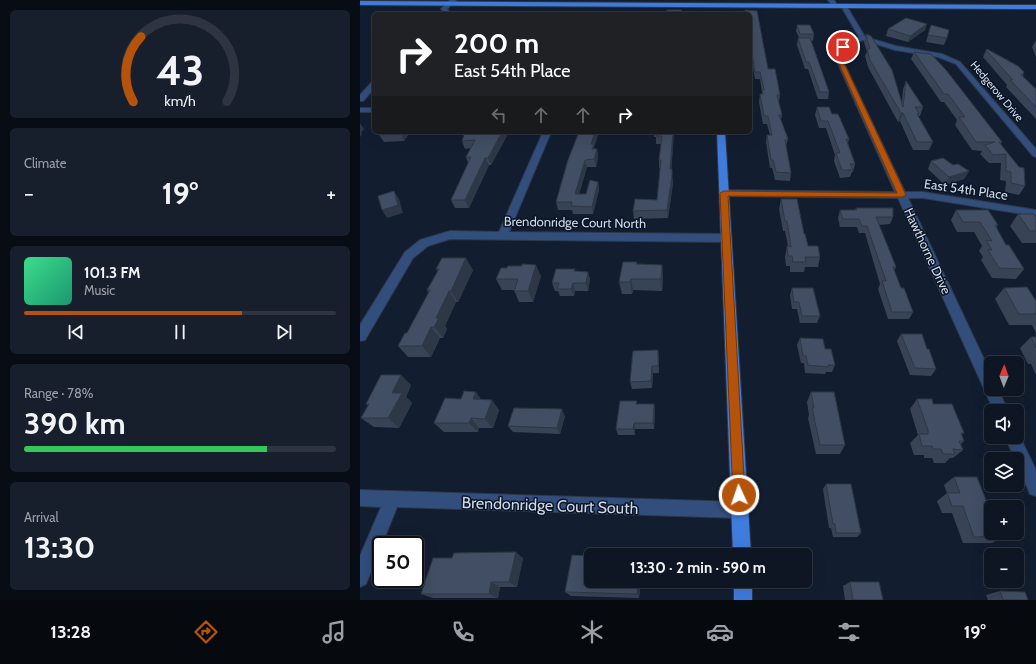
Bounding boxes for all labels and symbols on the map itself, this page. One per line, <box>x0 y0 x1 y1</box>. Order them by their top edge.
pin <box>826 30 860 64</box>
street label: Hedgerow Drive <box>968 58 1027 124</box>
street label: East 54th Place <box>923 175 1009 203</box>
street label: Hawthorne Drive <box>901 205 955 297</box>
street label: Brendonridge Court North <box>504 213 646 231</box>
north arrow <box>984 356 1024 396</box>
position arrow <box>718 474 760 516</box>
street label: Brendonridge Court South <box>461 493 639 518</box>
speed limit sign: 50 <box>372 536 424 588</box>

